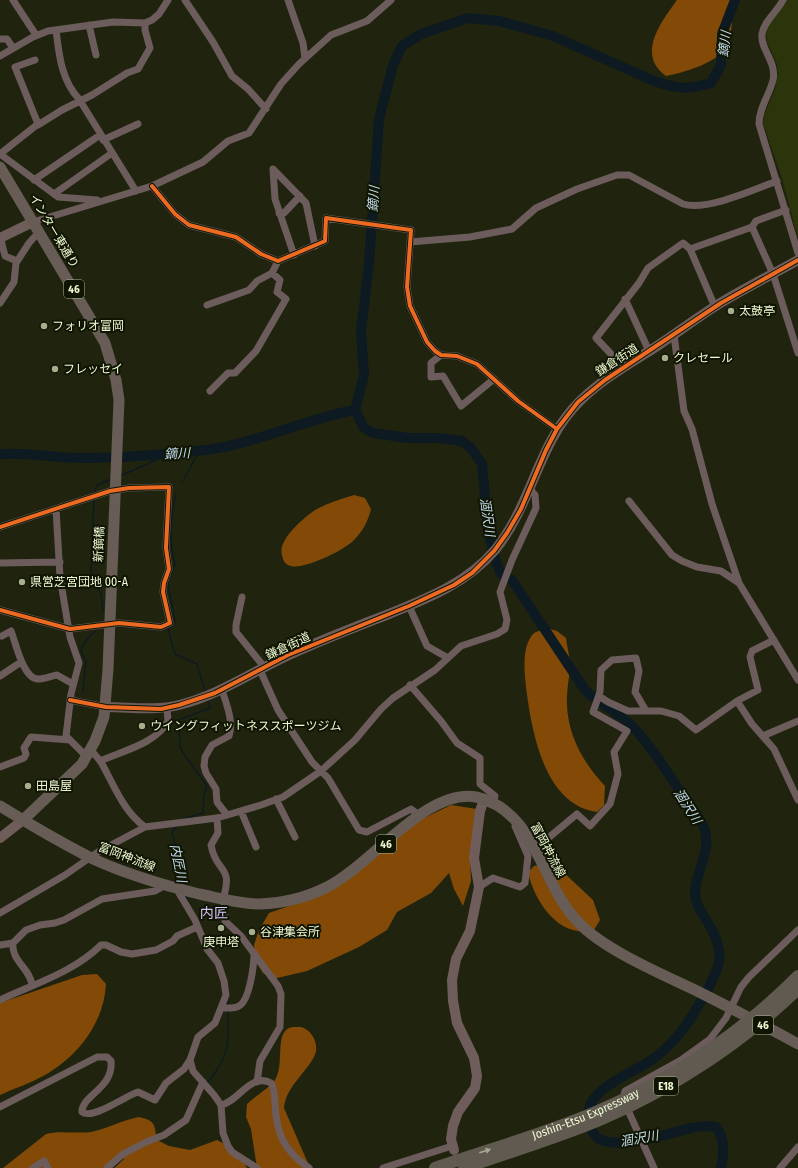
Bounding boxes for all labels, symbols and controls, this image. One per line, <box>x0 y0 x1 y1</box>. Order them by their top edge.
water label: 鏑川 <box>715 28 734 58</box>
water label: 鏑川 <box>365 184 382 213</box>
street label: インター東通り <box>26 191 82 271</box>
road number: 46 <box>64 280 84 298</box>
place label: 太鼓亭 <box>739 304 775 318</box>
marker: 太鼓亭 <box>726 306 736 316</box>
place label: フォリオ富岡 <box>52 319 124 333</box>
marker: フォリオ富岡 <box>39 321 49 331</box>
street label: 鎌倉街道 <box>593 341 641 379</box>
place label: クレセール <box>673 351 733 365</box>
marker: クレセール <box>660 353 670 363</box>
place label: フレッセイ <box>63 362 123 376</box>
marker: フレッセイ <box>50 364 60 374</box>
water label: 鏑川 <box>164 445 192 462</box>
water label: 涸沢川 <box>477 497 498 539</box>
street label: 新鏑橋 <box>91 526 107 562</box>
place label: 県営芝宮団地 00-A <box>30 575 129 589</box>
marker: 県営芝宮団地 00-A <box>17 577 27 587</box>
street label: 鎌倉街道 <box>263 630 313 662</box>
place label: ウイングフィットネススポーツジム <box>150 719 342 733</box>
marker: ウイングフィットネススポーツジム <box>137 721 147 731</box>
place label: 田島屋 <box>36 779 72 793</box>
marker: 田島屋 <box>23 781 33 791</box>
water label: 涸沢川 <box>671 786 706 828</box>
street label: 富岡神流線 <box>528 820 568 880</box>
road number: 46 <box>376 835 396 853</box>
street label: 富岡神流線 <box>96 840 158 874</box>
water label: 内匠川 <box>167 843 190 886</box>
district label: 内匠 <box>200 905 228 922</box>
marker: 庚申塔 <box>216 923 226 933</box>
place label: 谷津集会所 <box>260 925 320 939</box>
marker: 谷津集会所 <box>247 927 257 937</box>
place label: 庚申塔 <box>203 935 239 949</box>
road number: 46 <box>753 1016 773 1034</box>
road number: E18 <box>654 1077 678 1095</box>
street label: Joshin-Etsu Expressway <box>530 1085 642 1142</box>
water label: 涸沢川 <box>619 1127 662 1149</box>
one-way arrow <box>480 1148 492 1154</box>

